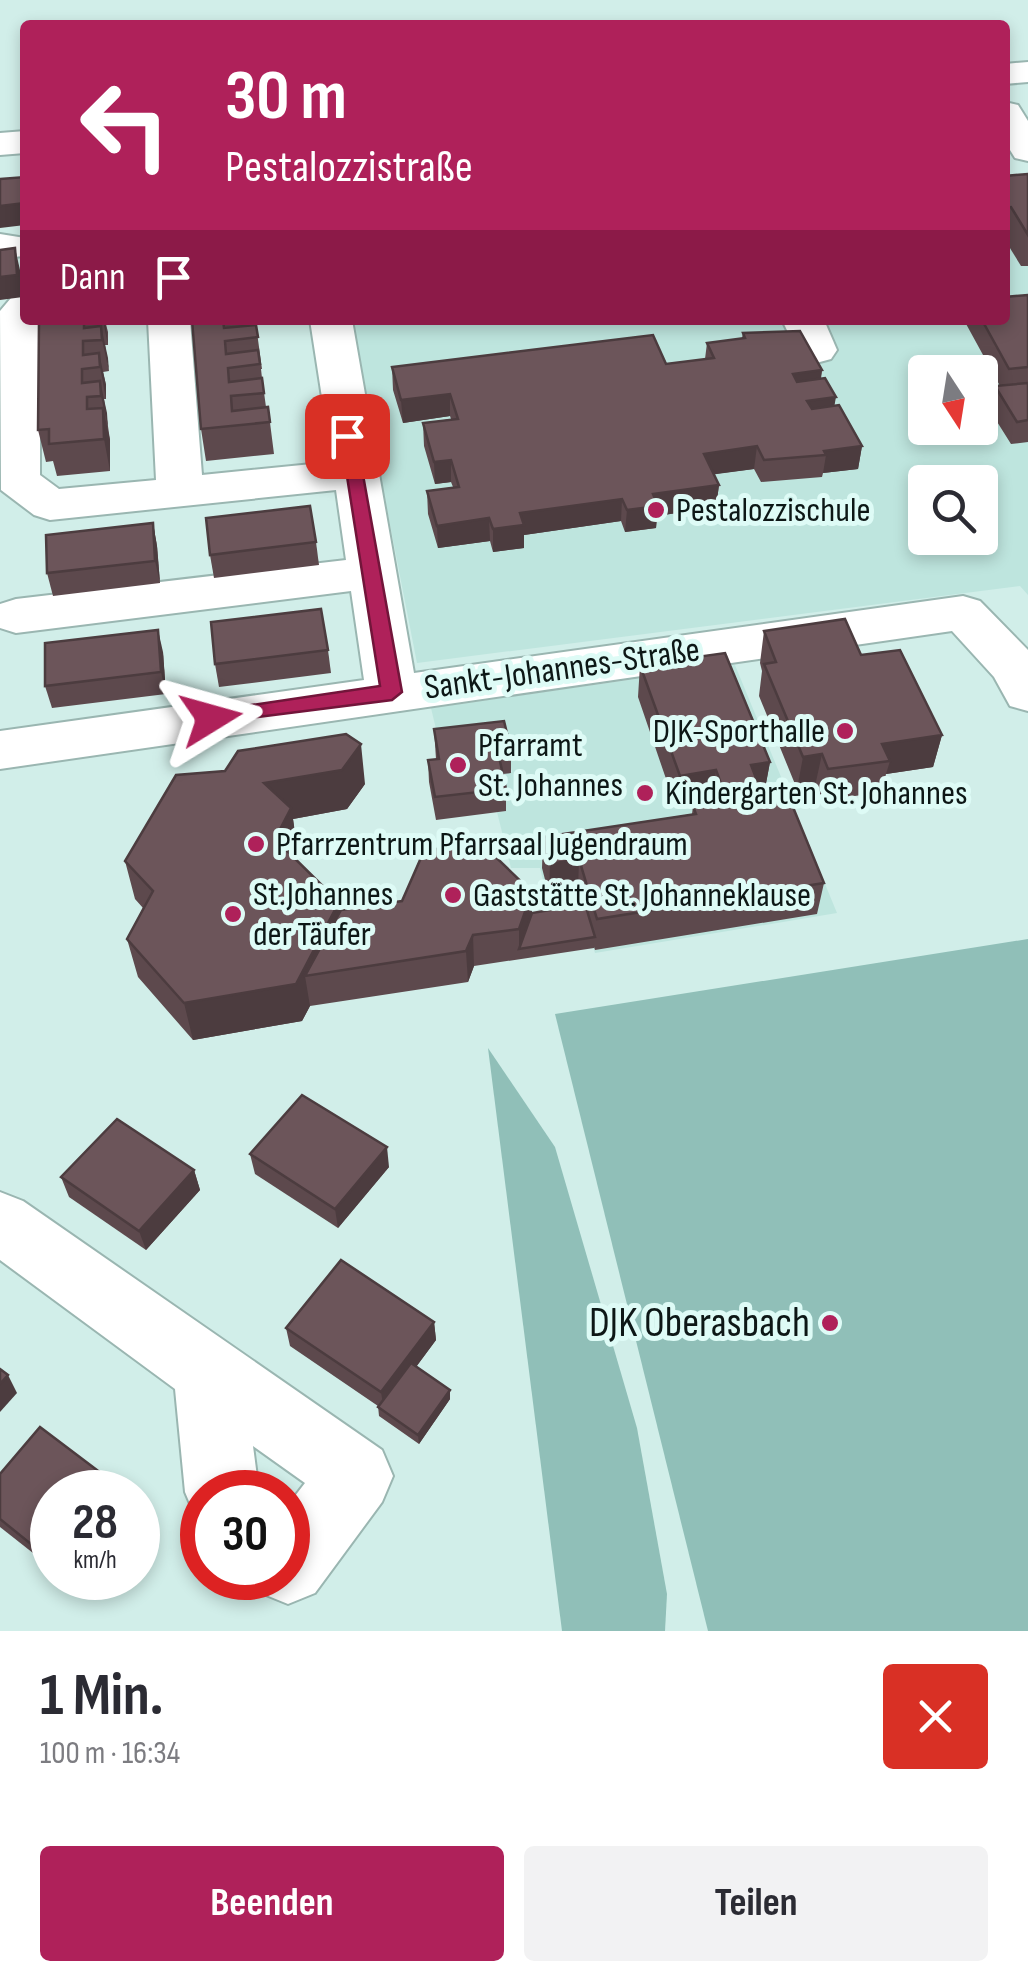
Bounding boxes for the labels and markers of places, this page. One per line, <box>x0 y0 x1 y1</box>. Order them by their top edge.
pin <box>305 394 390 479</box>
place label: Pestalozzischule <box>676 489 871 532</box>
marker: Pestalozzischule <box>645 499 667 521</box>
place label: DJK-Sporthalle <box>653 710 825 753</box>
marker: DJK-Sporthalle <box>834 720 856 742</box>
place label: Pfarramt St. Johannes <box>478 724 623 807</box>
marker: Pfarramt St. Johannes <box>447 754 469 776</box>
place label: Kindergarten St. Johannes <box>665 772 968 815</box>
marker: Kindergarten St. Johannes <box>634 782 656 804</box>
place label: Pfarrzentrum Pfarrsaal Jugendraum <box>276 823 688 866</box>
marker: Pfarrzentrum Pfarrsaal Jugendraum <box>245 833 267 855</box>
place label: St.Johannes der Täufer <box>253 873 393 956</box>
place label: Gaststätte St. Johanneklause <box>473 874 811 917</box>
marker: Gaststätte St. Johanneklause <box>442 884 464 906</box>
marker: St.Johannes der Täufer <box>222 903 244 925</box>
place label: DJK Oberasbach <box>589 1298 810 1349</box>
marker: DJK Oberasbach <box>819 1312 841 1334</box>

